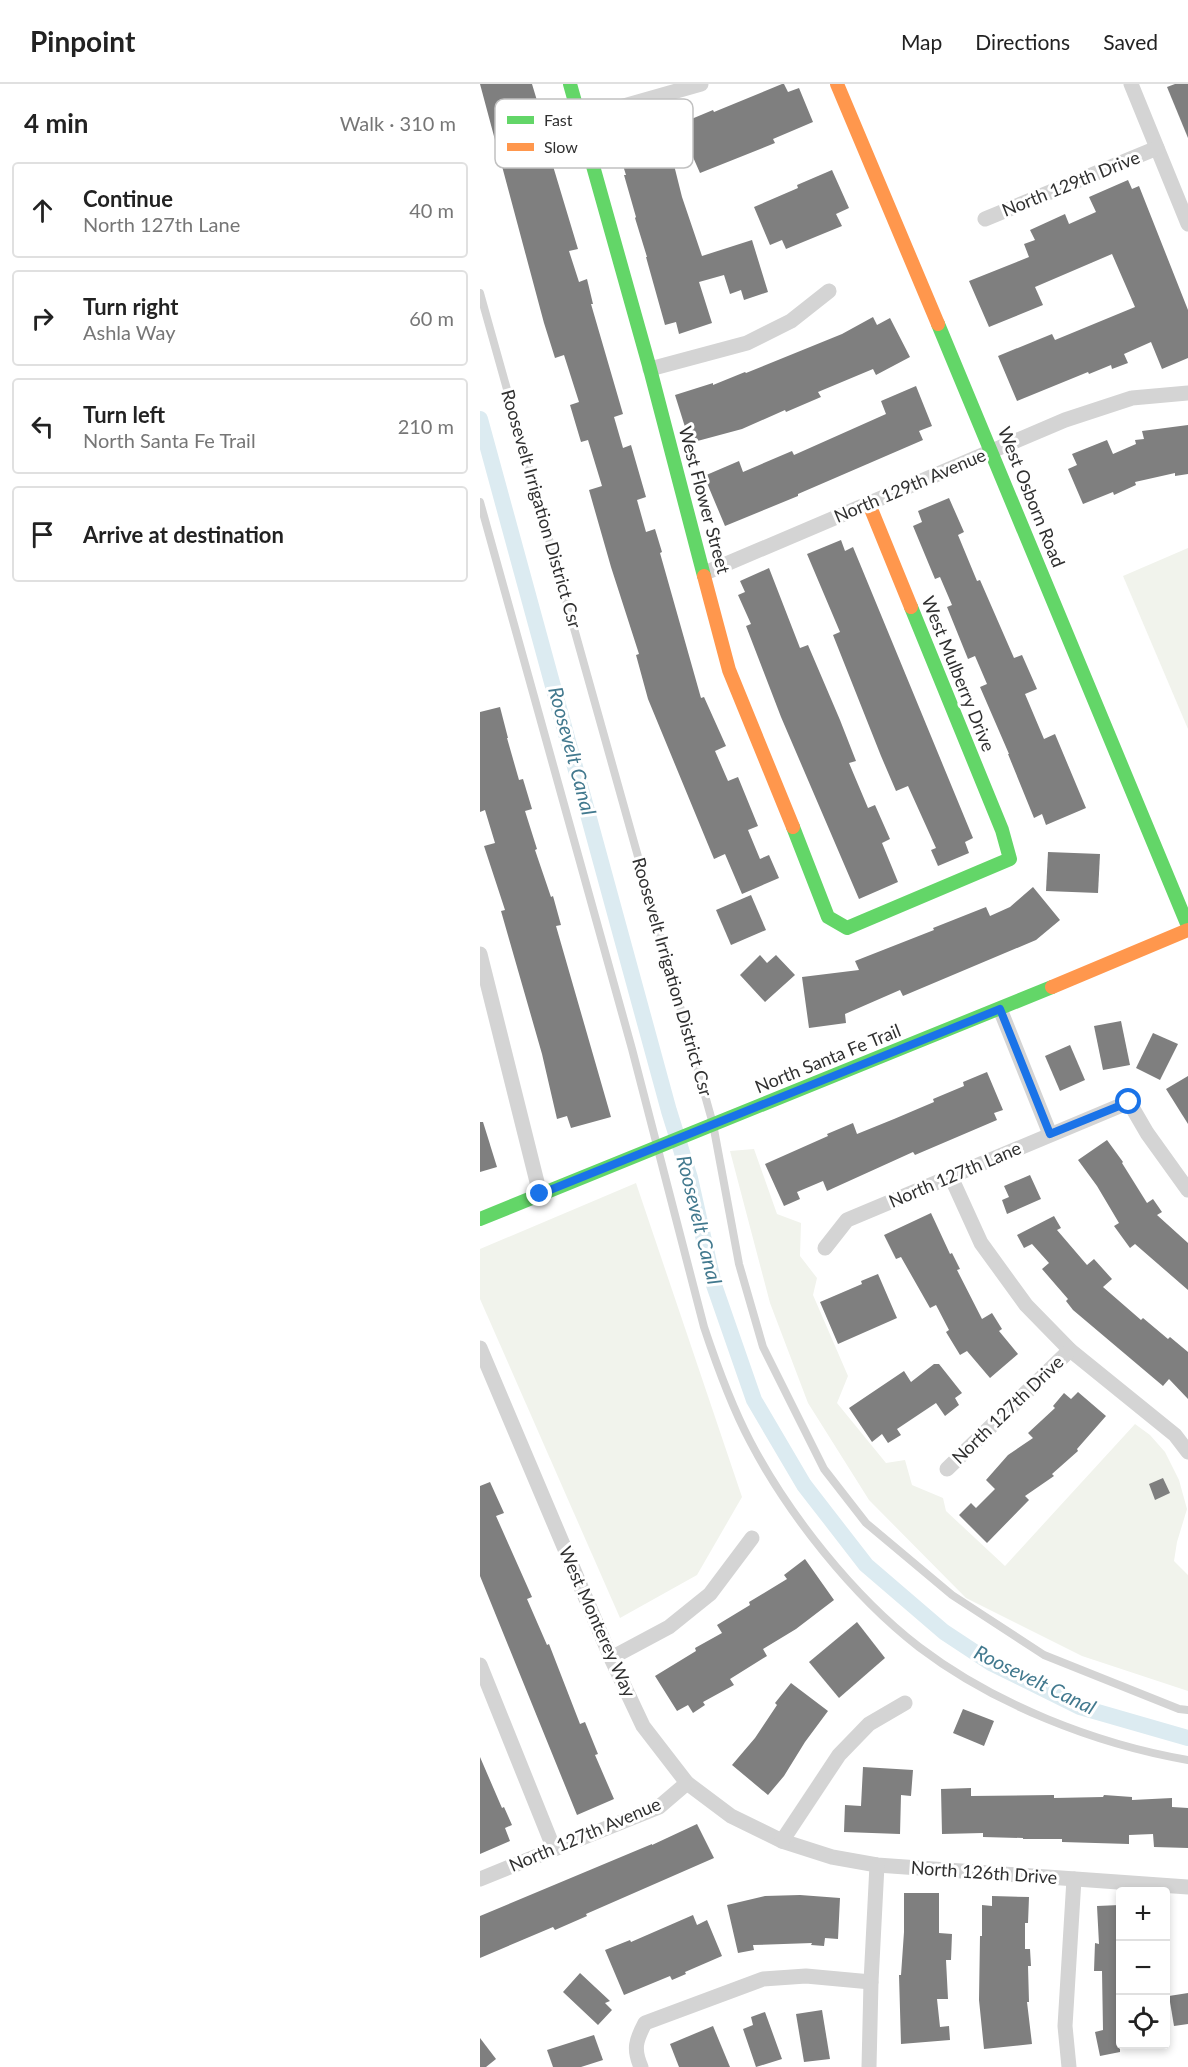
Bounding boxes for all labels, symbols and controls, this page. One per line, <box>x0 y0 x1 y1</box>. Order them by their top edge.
text: Pinpoint <box>30 24 135 58</box>
text: Map <box>901 29 942 54</box>
text: Directions <box>975 29 1070 54</box>
text: Saved <box>1103 29 1158 54</box>
legend <box>495 99 693 168</box>
text: 4 min <box>24 107 88 139</box>
text: Fast <box>544 110 573 129</box>
text: Walk · 310 m <box>340 111 456 135</box>
text: Slow <box>544 137 578 156</box>
street label: North 129th Drive <box>999 145 1143 221</box>
text: Continue <box>83 185 173 212</box>
icon: ahead <box>26 194 59 227</box>
text: 40 m <box>409 198 454 222</box>
text: North 127th Lane <box>83 212 240 236</box>
text: Turn right <box>83 293 178 320</box>
icon: right <box>26 302 59 335</box>
text: 60 m <box>409 306 454 330</box>
text: Ashla Way <box>83 320 175 344</box>
street label: Roosevelt Irrigation District Csr <box>497 387 587 631</box>
text: Turn left <box>83 401 165 428</box>
icon: left <box>26 410 59 443</box>
text: 210 m <box>398 414 454 438</box>
street label: West Flower Street <box>675 423 735 577</box>
street label: West Osborn Road <box>994 423 1070 570</box>
text: North Santa Fe Trail <box>83 428 256 452</box>
street label: North 129th Avenue <box>830 443 989 527</box>
icon: arrive <box>26 518 59 551</box>
text: Arrive at destination <box>83 521 284 548</box>
street label: West Mulberry Drive <box>918 593 1000 755</box>
water label: Roosevelt Canal <box>544 684 602 818</box>
street label: Roosevelt Irrigation District Csr <box>628 855 718 1099</box>
street label: North Santa Fe Trail <box>751 1019 904 1097</box>
route start <box>1115 1088 1141 1114</box>
street label: North 127th Lane <box>885 1136 1024 1212</box>
water label: Roosevelt Canal <box>672 1153 728 1287</box>
route end <box>526 1180 552 1206</box>
street label: North 127th Drive <box>947 1350 1068 1468</box>
street label: West Monterey Way <box>555 1543 641 1701</box>
water label: Roosevelt Canal <box>971 1639 1101 1719</box>
street label: North 127th Avenue <box>505 1792 664 1876</box>
street label: North 126th Drive <box>910 1856 1058 1888</box>
map controls <box>1116 1887 1170 2049</box>
button: + <box>1116 1887 1170 1941</box>
button: − <box>1116 1941 1170 1995</box>
button: locate <box>1116 1995 1170 2049</box>

